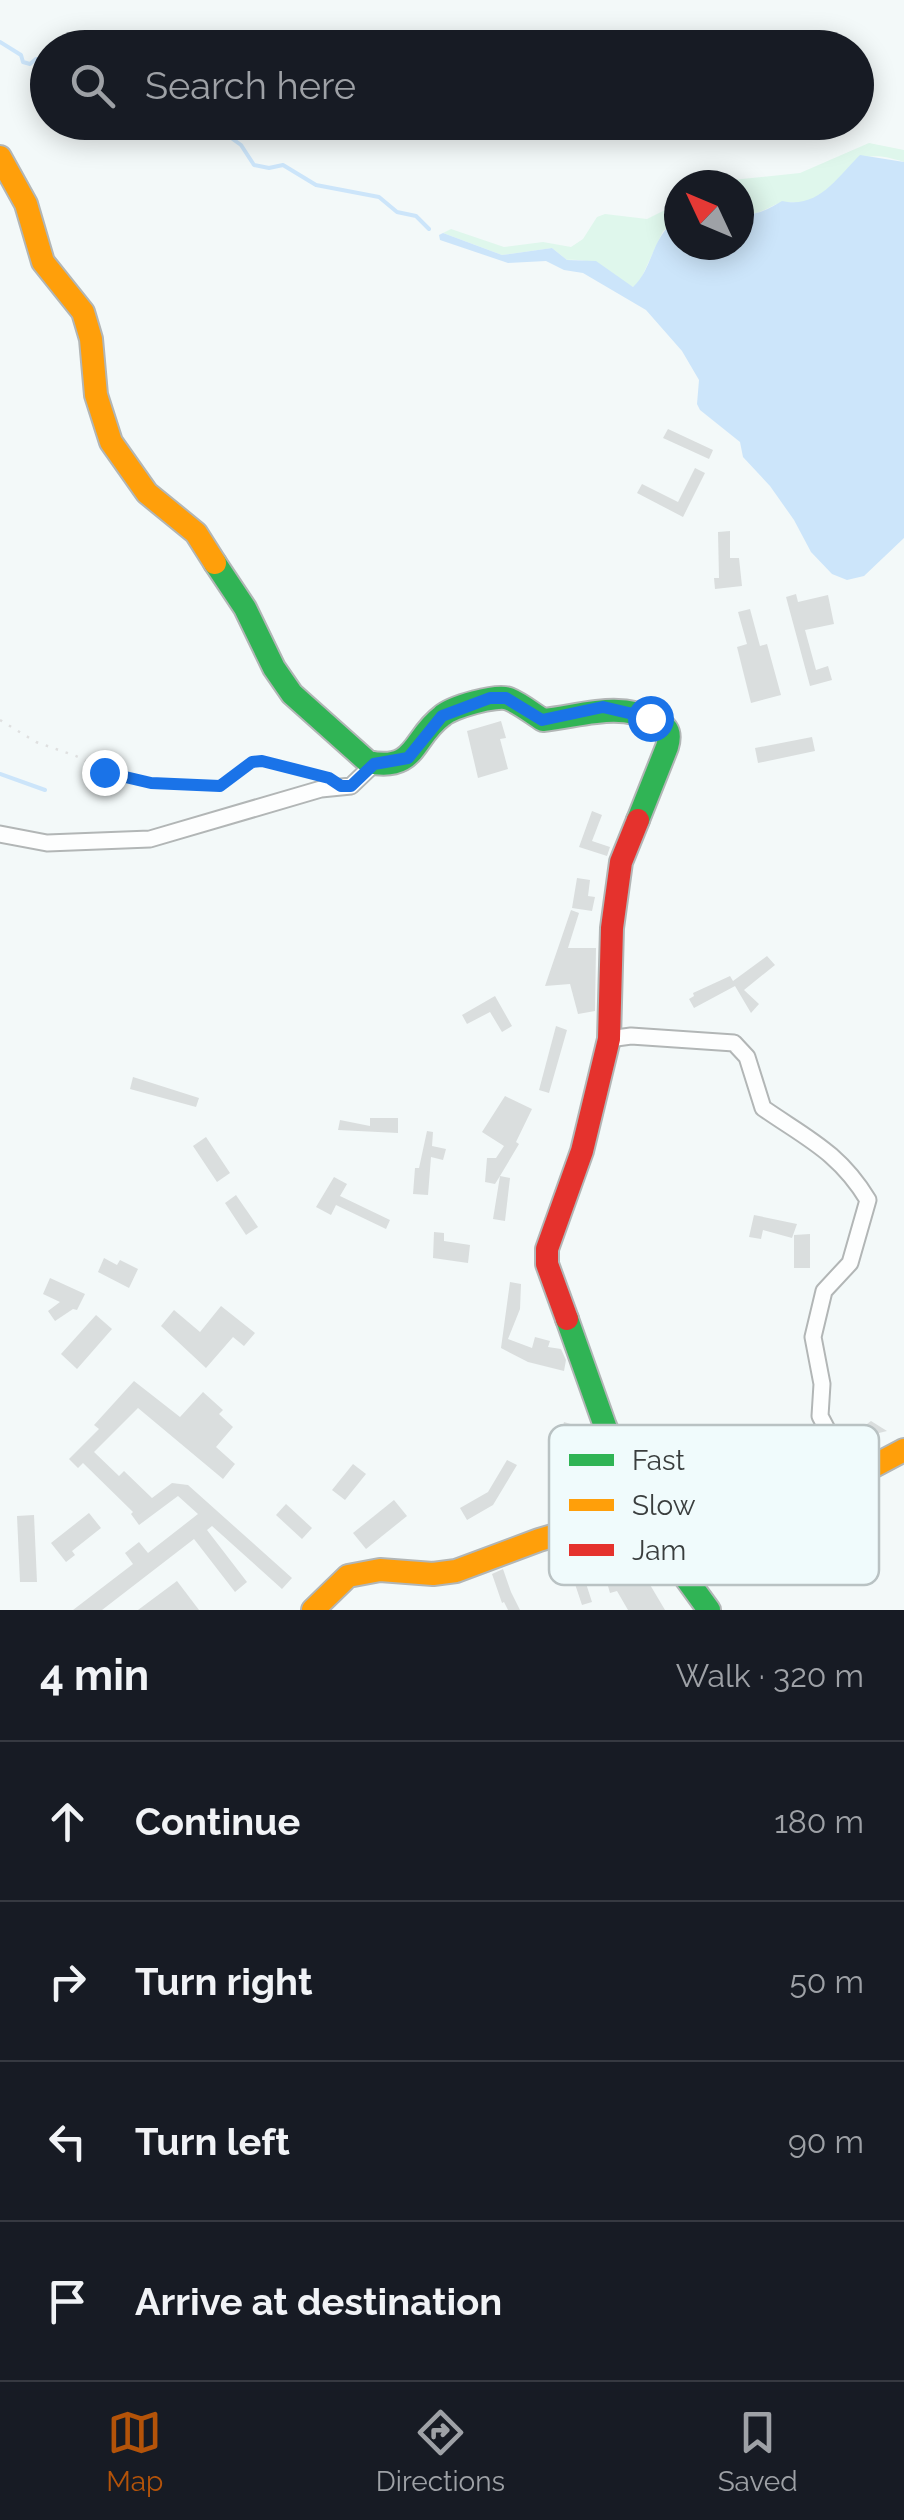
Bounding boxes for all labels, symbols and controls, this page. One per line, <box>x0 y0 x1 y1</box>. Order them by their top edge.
search box <box>30 30 874 140</box>
icon: search <box>65 58 120 113</box>
text: Search here <box>145 63 356 108</box>
north arrow <box>664 170 754 260</box>
route start <box>628 696 674 742</box>
route end <box>82 750 128 796</box>
legend <box>549 1425 879 1585</box>
text: Fast <box>632 1444 685 1477</box>
text: Slow <box>632 1489 696 1522</box>
text: Jam <box>632 1534 686 1567</box>
text: 4 min <box>40 1651 149 1700</box>
text: Walk · 320 m <box>676 1657 864 1694</box>
icon: ahead <box>40 1794 95 1849</box>
text: Continue <box>135 1799 300 1844</box>
text: 180 m <box>774 1803 864 1840</box>
icon: right <box>40 1954 95 2009</box>
text: Turn right <box>135 1959 312 2004</box>
text: 50 m <box>789 1963 864 2000</box>
icon: left <box>40 2114 95 2169</box>
text: Turn left <box>135 2119 290 2164</box>
text: 90 m <box>788 2123 864 2160</box>
icon: arrive <box>40 2274 95 2329</box>
text: Arrive at destination <box>135 2279 502 2324</box>
tab: Map <box>106 2405 163 2498</box>
tab: Directions <box>376 2405 505 2498</box>
tab: Saved <box>718 2405 798 2498</box>

